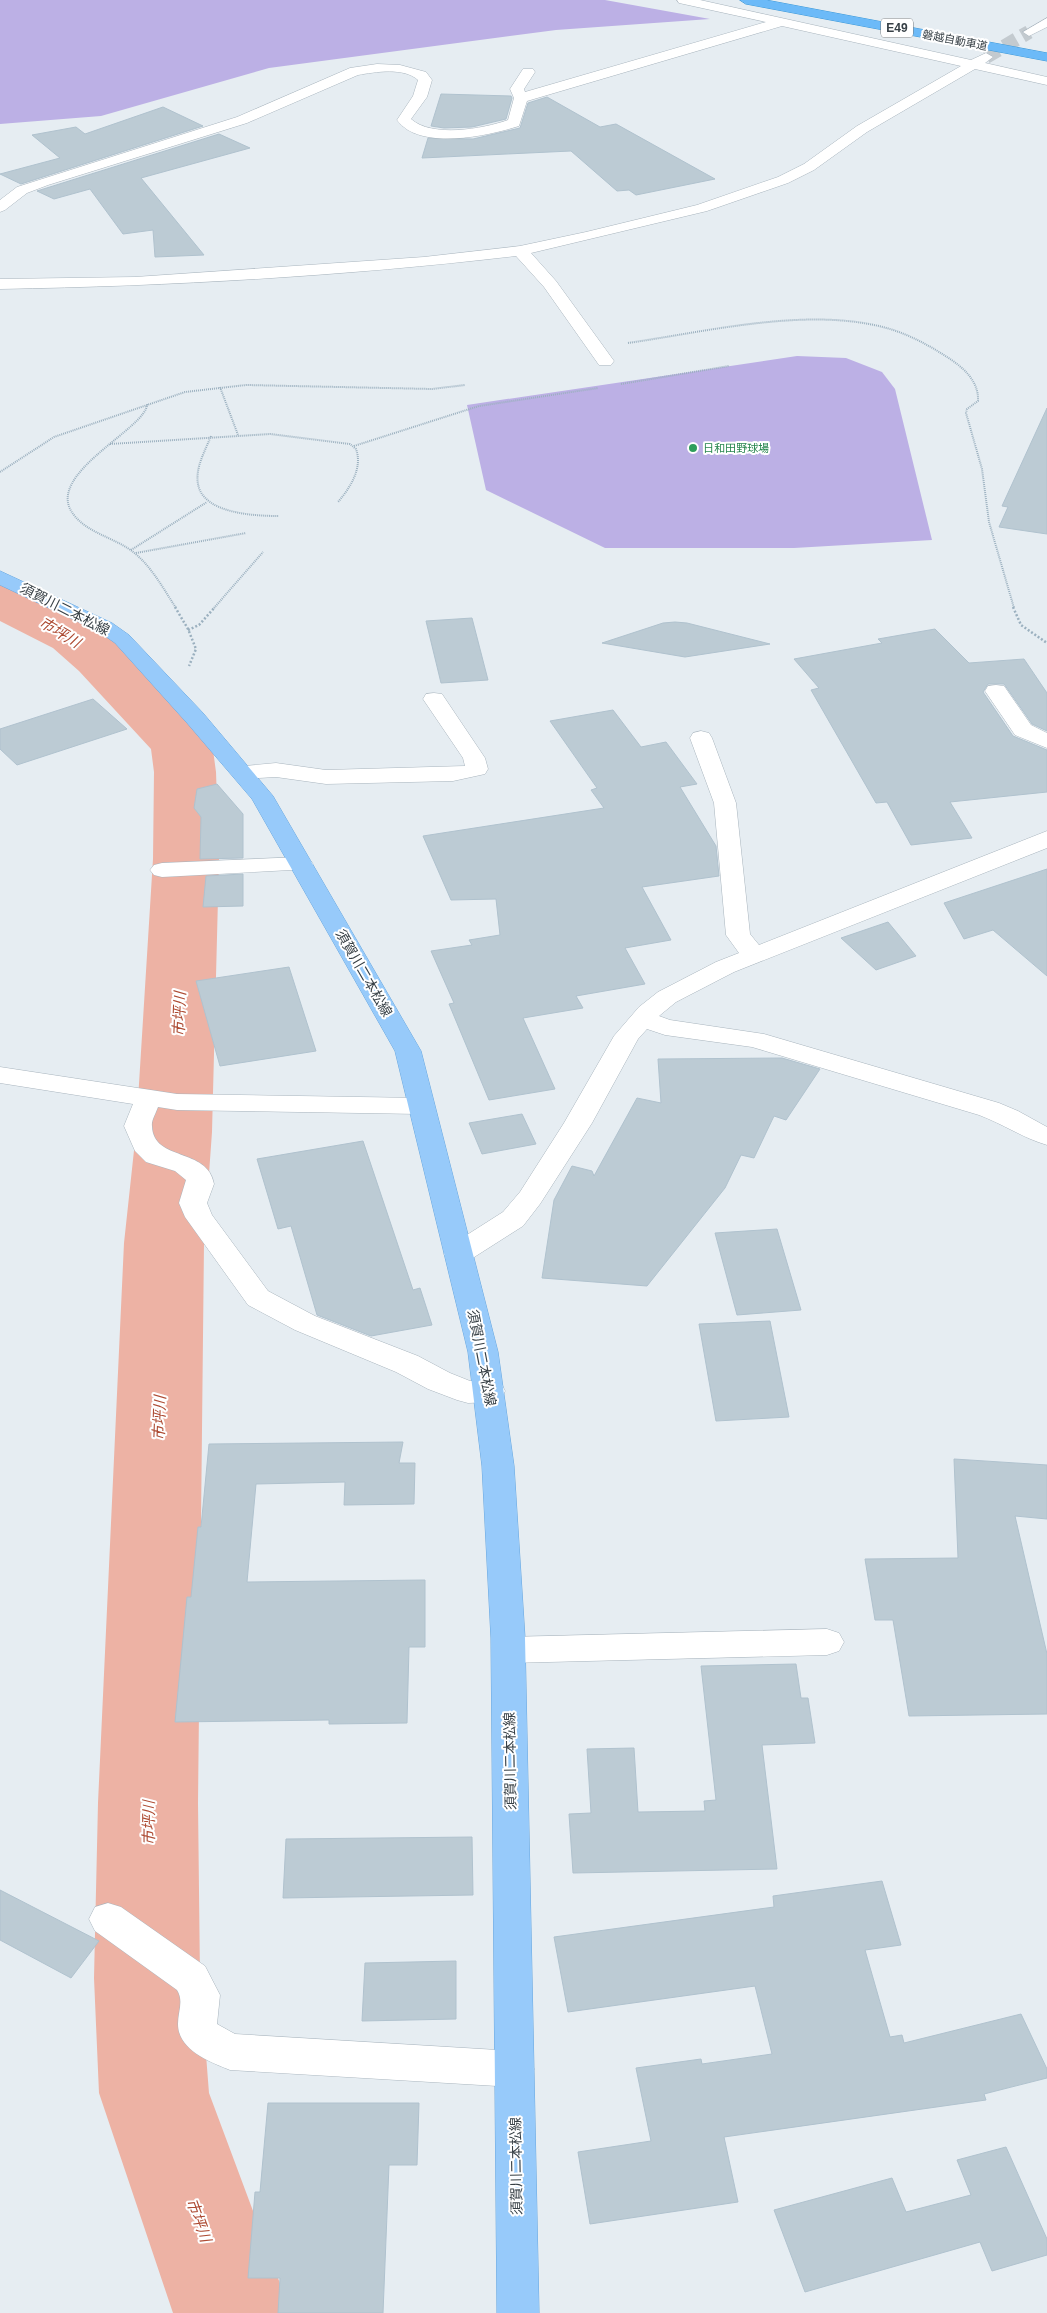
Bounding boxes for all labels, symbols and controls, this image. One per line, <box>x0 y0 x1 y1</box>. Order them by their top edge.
road number: E49 <box>881 18 913 38</box>
street label: 磐越自動車道 <box>921 28 989 52</box>
marker: 日和田野球場 <box>687 442 699 454</box>
place label: 日和田野球場 <box>703 442 769 454</box>
street label: 須賀川二本松線 <box>18 580 112 638</box>
water label: 市坪川 <box>36 613 85 652</box>
street label: 須賀川二本松線 <box>333 927 395 1019</box>
water label: 市坪川 <box>170 989 188 1037</box>
street label: 須賀川二本松線 <box>465 1308 499 1408</box>
water label: 市坪川 <box>150 1393 168 1441</box>
street label: 須賀川二本松線 <box>501 1712 519 1810</box>
water label: 市坪川 <box>140 1799 157 1846</box>
street label: 須賀川二本松線 <box>507 2117 525 2215</box>
water label: 市坪川 <box>183 2196 215 2246</box>

